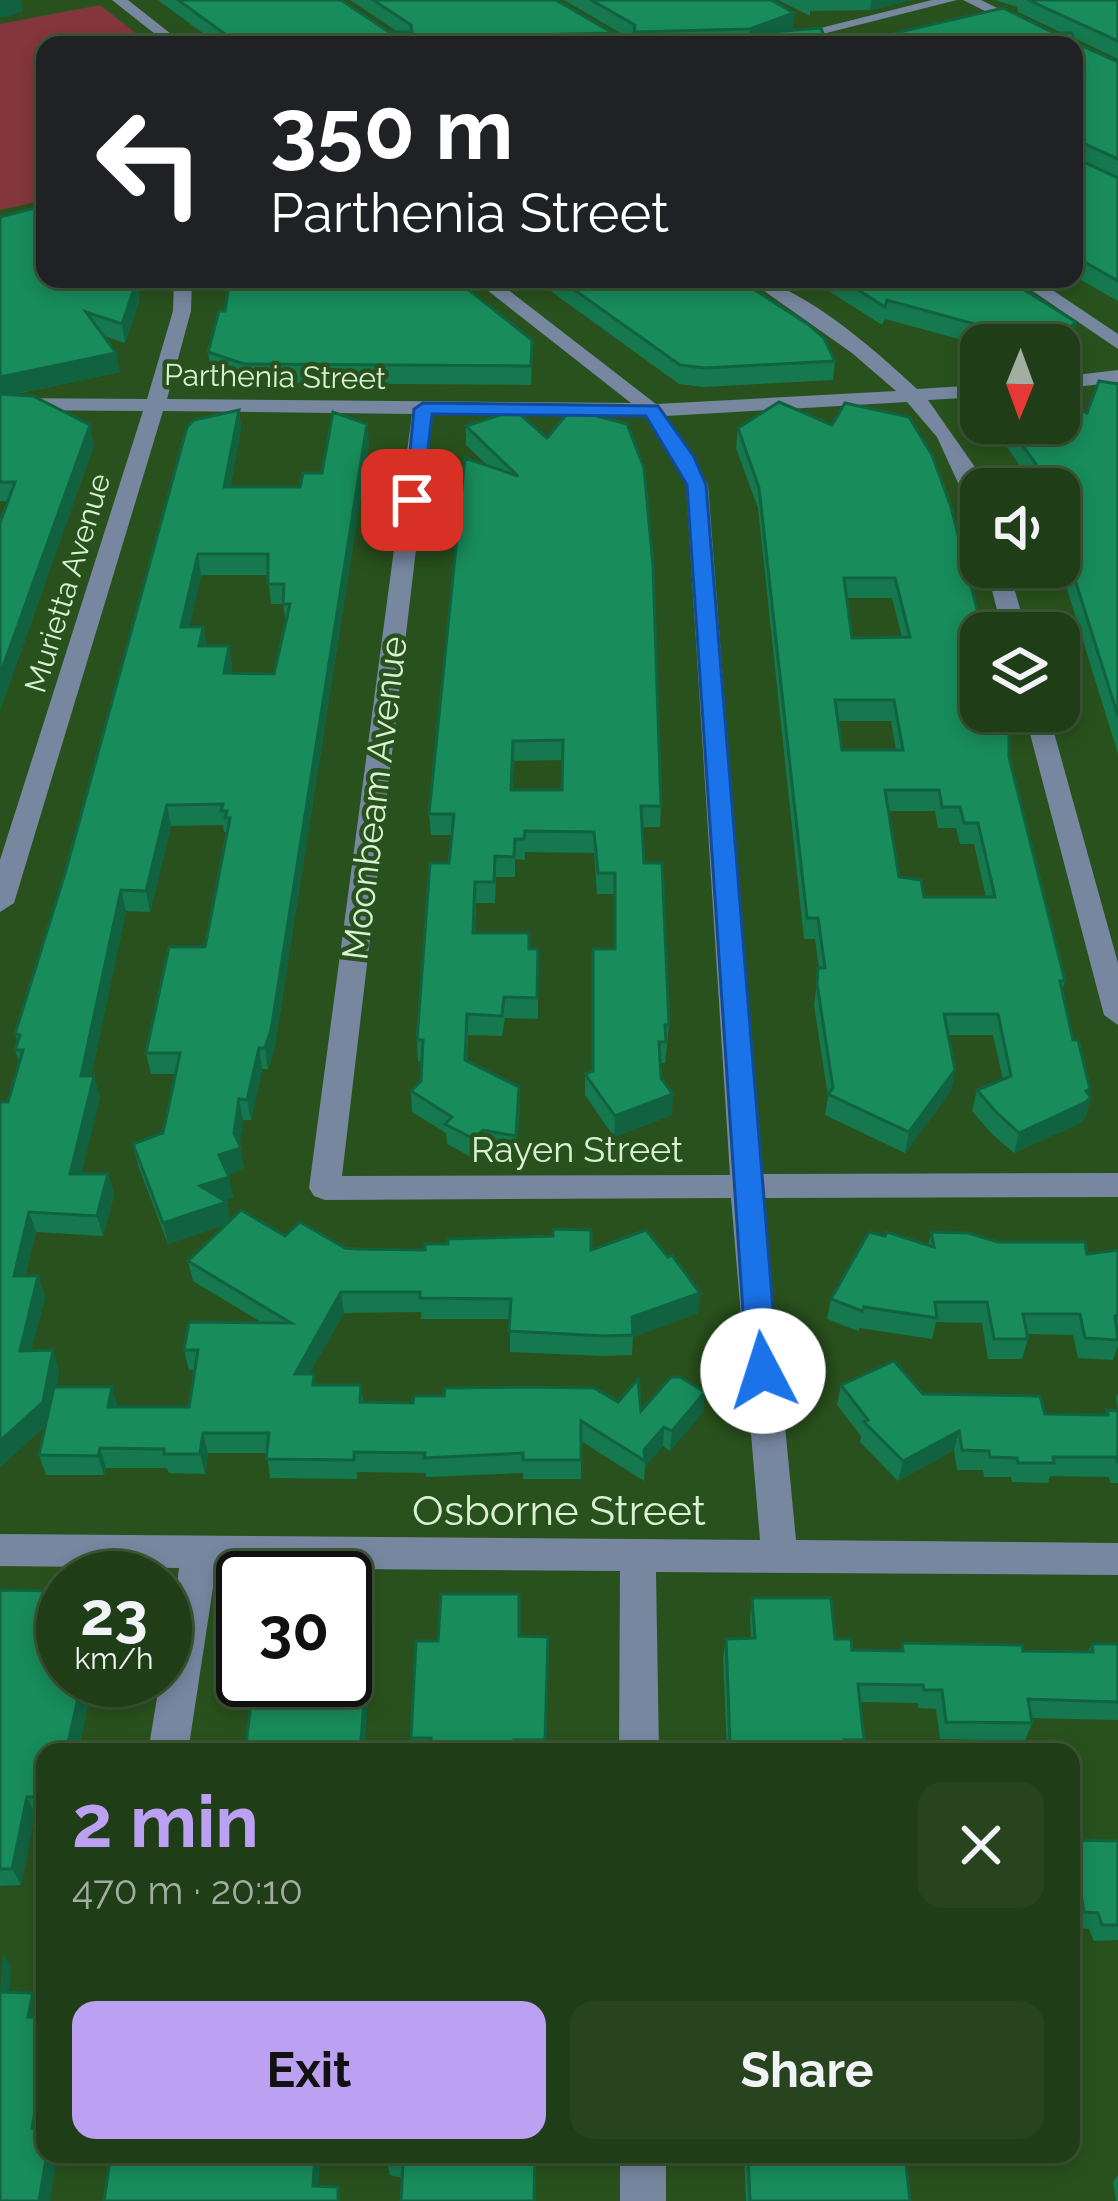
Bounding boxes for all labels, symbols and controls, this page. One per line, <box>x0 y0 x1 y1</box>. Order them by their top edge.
text: 350 m <box>270 80 513 179</box>
icon: left <box>72 84 228 240</box>
text: Parthenia Street <box>270 181 669 245</box>
north arrow <box>960 324 1080 444</box>
map controls <box>960 324 1080 732</box>
street label: Parthenia Street <box>164 357 386 396</box>
pin <box>361 449 463 551</box>
icon: arrive <box>379 467 445 533</box>
button: sound <box>960 468 1080 588</box>
street label: Murietta Avenue <box>18 469 117 697</box>
button: layers <box>960 612 1080 732</box>
street label: Moonbeam Avenue <box>333 634 415 962</box>
street label: Rayen Street <box>471 1128 683 1170</box>
position arrow <box>700 1308 826 1434</box>
street label: Osborne Street <box>412 1486 706 1535</box>
speed limit sign: 30 <box>216 1551 372 1707</box>
text: 23 <box>80 1579 148 1649</box>
text: km/h <box>74 1641 154 1676</box>
text: 2 min <box>72 1779 259 1864</box>
button: close <box>918 1782 1044 1908</box>
text: 470 m · 20:10 <box>72 1867 303 1913</box>
button: Exit <box>72 2001 546 2139</box>
button: Share <box>570 2001 1044 2139</box>

